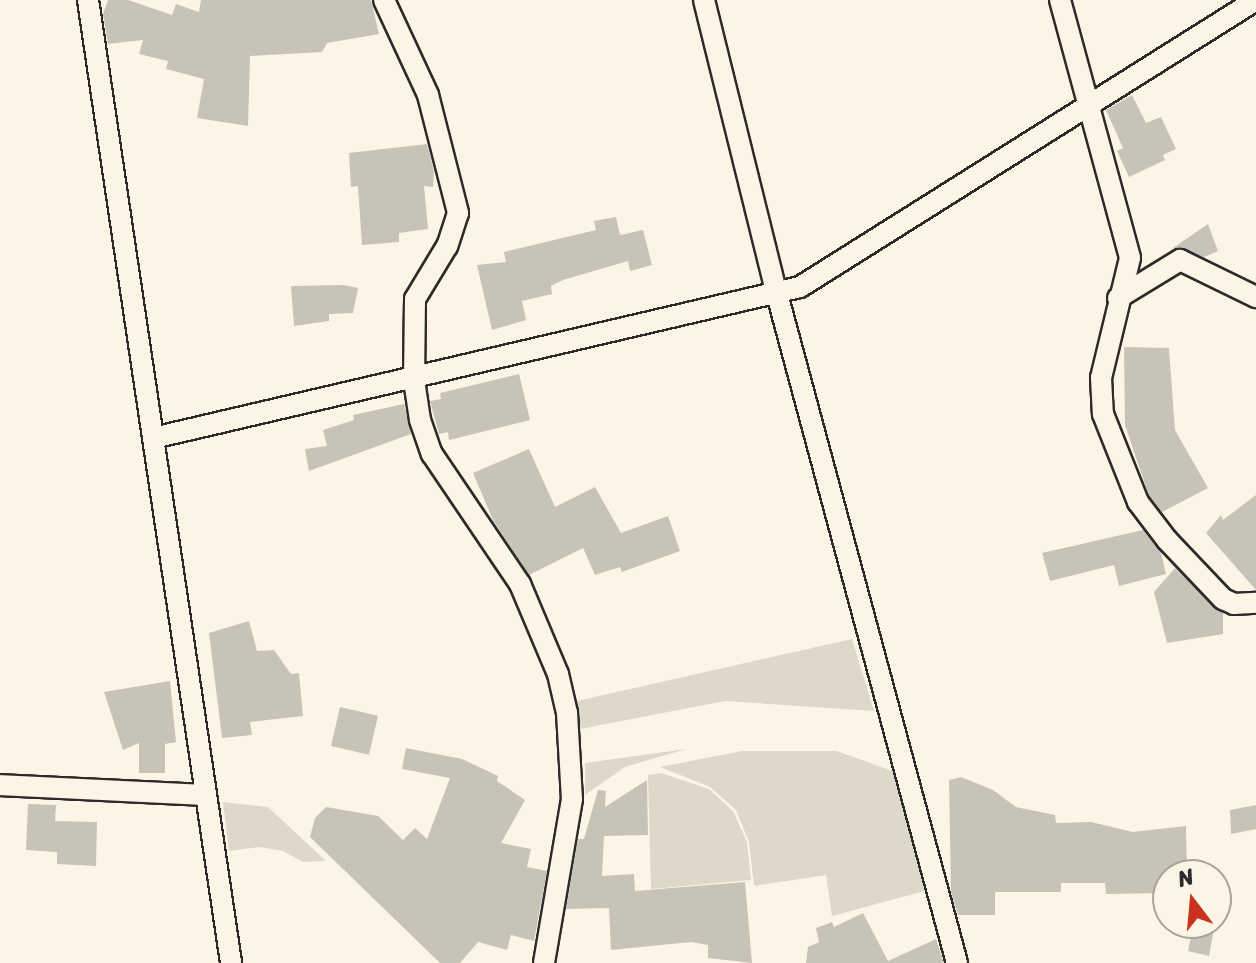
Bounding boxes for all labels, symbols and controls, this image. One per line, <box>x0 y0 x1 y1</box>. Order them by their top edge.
text: N <box>1173 857 1199 898</box>
north arrow <box>1152 859 1232 939</box>

